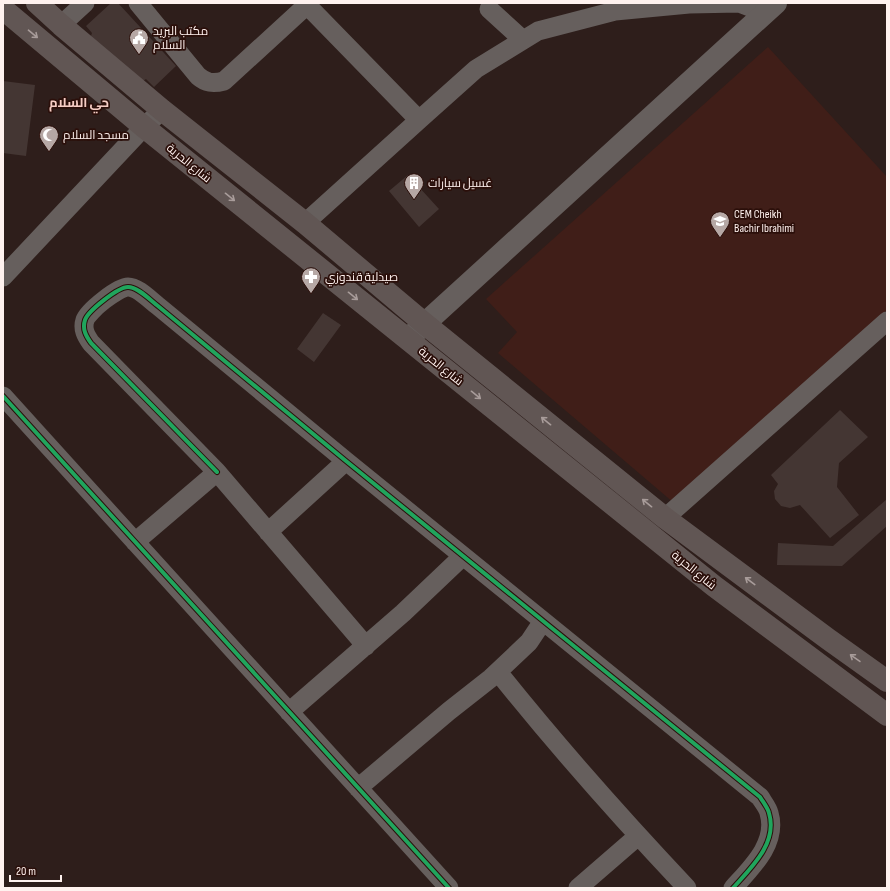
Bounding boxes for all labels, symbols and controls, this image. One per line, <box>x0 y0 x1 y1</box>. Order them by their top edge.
place label: مكتب البريد السلام <box>153 24 208 53</box>
public building icon: مكتب البريد السلام <box>128 27 150 55</box>
one-way arrow <box>28 29 38 38</box>
district label: حي السلام <box>49 95 109 114</box>
mosque icon: مسجد السلام <box>38 124 60 152</box>
place label: مسجد السلام <box>63 128 129 143</box>
street label: شارع الحرية <box>163 141 214 186</box>
building icon: غسيل سيارات <box>403 172 425 200</box>
place label: غسيل سيارات <box>428 176 492 191</box>
one-way arrow <box>225 192 236 201</box>
place label: CEM Cheikh Bachir Ibrahimi <box>734 207 794 236</box>
school or university icon: CEM Cheikh Bachir Ibrahimi <box>709 210 731 238</box>
pharmacy icon: صيدلية قندوزي <box>300 266 322 294</box>
place label: صيدلية قندوزي <box>325 270 398 287</box>
one-way arrow <box>348 291 359 300</box>
street label: شارع الحرية <box>415 344 466 389</box>
one-way arrow <box>471 390 482 399</box>
one-way arrow <box>540 417 551 426</box>
one-way arrow <box>641 498 652 507</box>
street label: شارع الحرية <box>668 548 719 593</box>
one-way arrow <box>745 577 756 585</box>
one-way arrow <box>850 654 861 662</box>
scale bar <box>10 857 61 883</box>
text: 20 m <box>16 864 36 879</box>

